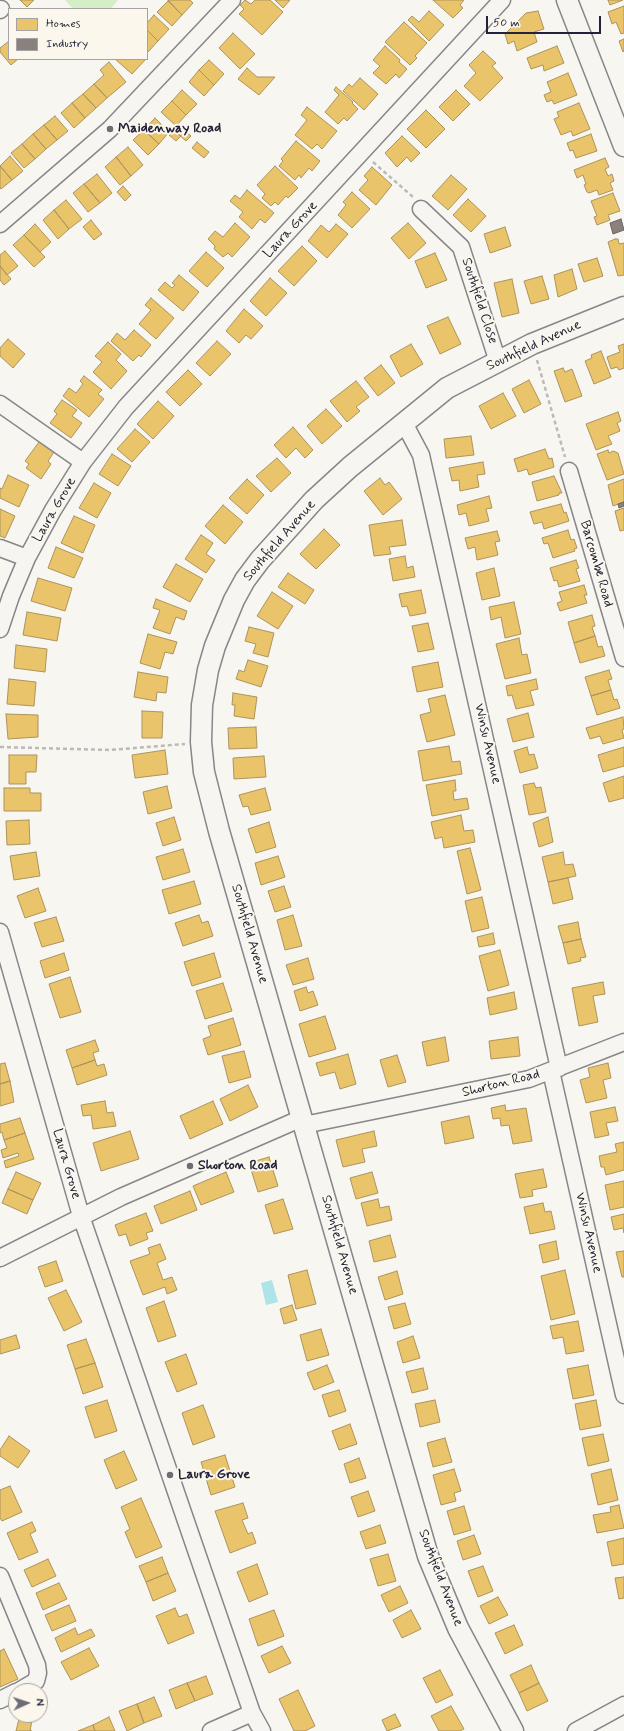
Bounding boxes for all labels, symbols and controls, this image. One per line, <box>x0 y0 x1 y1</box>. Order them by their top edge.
legend <box>8 8 148 60</box>
scale bar <box>488 8 603 34</box>
text: 50 m <box>493 15 520 31</box>
text: Homes <box>46 16 81 32</box>
text: Industry <box>46 36 88 52</box>
place label: Maidenway Road <box>118 121 221 137</box>
marker: Maidenway Road <box>105 124 115 134</box>
street label: Laura Grove <box>260 198 322 262</box>
street label: Southfield Close <box>457 256 501 346</box>
street label: Southfield Avenue <box>484 317 584 375</box>
street label: Laura Grove <box>30 475 80 545</box>
street label: Southfield Avenue <box>240 497 320 585</box>
street label: Barcombe Road <box>576 519 616 609</box>
street label: Winsu Avenue <box>470 702 504 786</box>
street label: Southfield Avenue <box>227 882 271 986</box>
street label: Shorton Road <box>460 1066 542 1102</box>
street label: Laura Grove <box>48 1127 84 1201</box>
place label: Shorton Road <box>198 1158 278 1174</box>
marker: Shorton Road <box>185 1161 195 1171</box>
street label: Winsu Avenue <box>571 1191 605 1275</box>
street label: Southfield Avenue <box>317 1193 361 1297</box>
place label: Laura Grove <box>178 1467 250 1483</box>
marker: Laura Grove <box>165 1470 175 1480</box>
street label: Southfield Avenue <box>414 1527 466 1629</box>
north arrow <box>8 1683 48 1723</box>
text: N <box>32 1698 46 1706</box>

